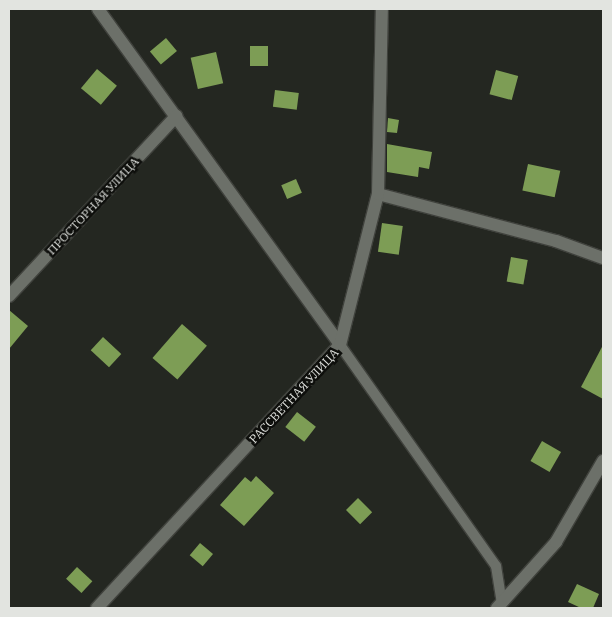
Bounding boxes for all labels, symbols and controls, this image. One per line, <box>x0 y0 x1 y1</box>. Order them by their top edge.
street label: ПРОСТОРНАЯ УЛИЦА <box>44 154 142 258</box>
street label: РАССВЕТНАЯ УЛИЦА <box>246 346 342 446</box>

